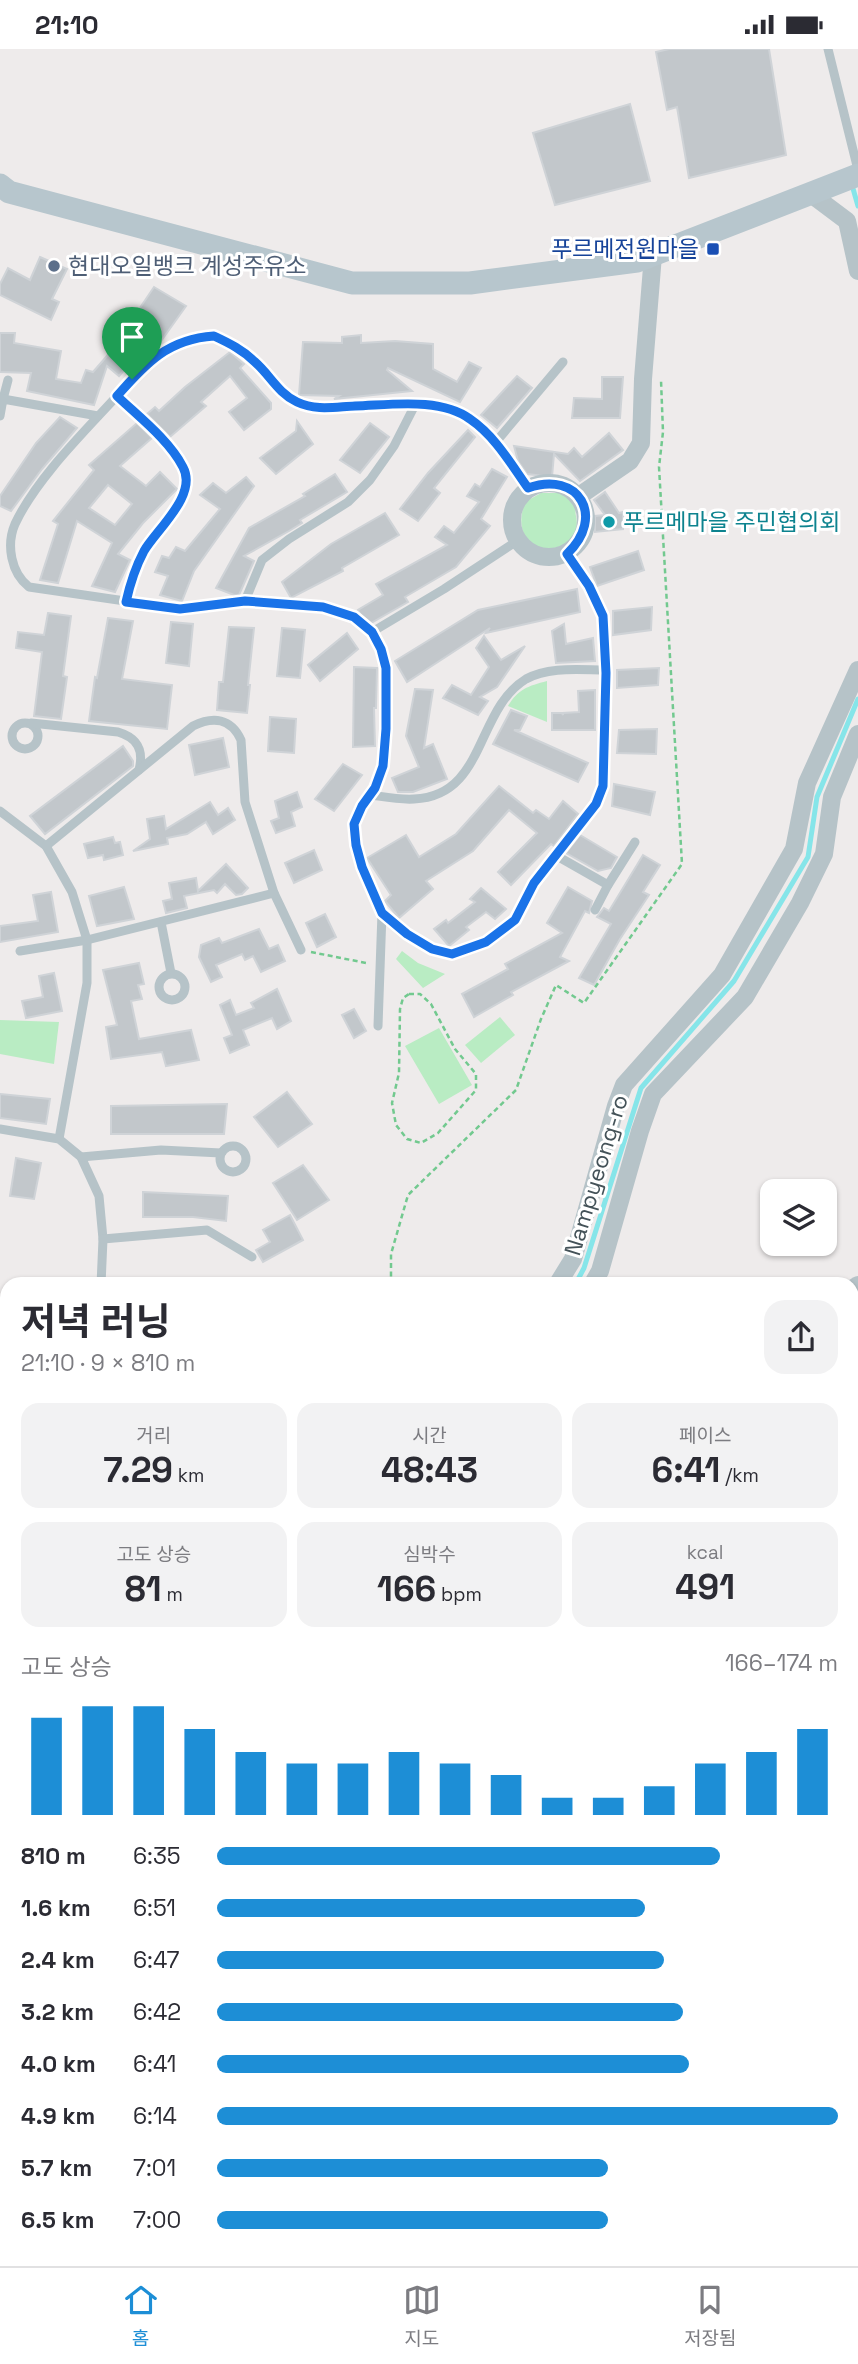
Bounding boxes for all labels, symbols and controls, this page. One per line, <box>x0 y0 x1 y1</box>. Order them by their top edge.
text: 21:10 <box>35 8 99 42</box>
place label: 푸르메전원마을 <box>551 234 699 264</box>
marker: 푸르메전원마을 <box>705 241 721 257</box>
place label: 현대오일뱅크 계성주유소 <box>68 251 307 281</box>
marker: 현대오일뱅크 계성주유소 <box>46 258 62 274</box>
pin <box>102 307 162 379</box>
icon: arrive <box>113 318 151 356</box>
place label: 푸르메마을 주민협의회 <box>623 507 841 537</box>
marker: 푸르메마을 주민협의회 <box>601 514 617 530</box>
street label: Nampyeong-ro <box>557 1091 635 1259</box>
map controls <box>760 1179 837 1256</box>
button: layers <box>760 1179 837 1256</box>
text: 저녁 러닝 <box>21 1298 171 1346</box>
button: share <box>764 1300 838 1374</box>
text: 21:10 · 9 × 810 m <box>21 1348 195 1378</box>
text: 거리 <box>136 1423 171 1448</box>
text: 시간 <box>412 1423 447 1448</box>
text: 페이스 <box>679 1423 731 1448</box>
text: 7.29 <box>103 1448 173 1492</box>
text: 48:43 <box>381 1448 478 1492</box>
text: 6:41 <box>652 1448 720 1492</box>
text: km <box>173 1463 204 1488</box>
text: /km <box>720 1463 759 1488</box>
text: kcal <box>687 1540 723 1565</box>
text: 고도 상승 <box>116 1542 191 1567</box>
text: 심박수 <box>403 1542 456 1567</box>
text: 491 <box>675 1565 735 1609</box>
text: 81 <box>125 1567 162 1611</box>
text: 166 <box>377 1567 436 1611</box>
text: m <box>162 1582 183 1607</box>
text: bpm <box>436 1582 482 1607</box>
text: 166–174 m <box>725 1648 838 1678</box>
text: 고도 상승 <box>21 1652 112 1682</box>
text: 810 m <box>21 1841 86 1871</box>
text: 6:35 <box>133 1841 181 1871</box>
text: 1.6 km <box>21 1893 91 1923</box>
text: 6:51 <box>133 1893 176 1923</box>
text: 2.4 km <box>21 1945 95 1975</box>
text: 6:47 <box>133 1945 180 1975</box>
text: 3.2 km <box>21 1997 94 2027</box>
text: 6:42 <box>133 1997 181 2027</box>
text: 4.0 km <box>21 2049 96 2079</box>
text: 6:41 <box>133 2049 176 2079</box>
text: 4.9 km <box>21 2101 95 2131</box>
text: 6:14 <box>133 2101 177 2131</box>
text: 5.7 km <box>21 2153 92 2183</box>
text: 7:01 <box>133 2153 176 2183</box>
text: 6.5 km <box>21 2205 94 2235</box>
text: 7:00 <box>133 2205 181 2235</box>
tab: 홈 <box>122 2281 160 2351</box>
tab: 지도 <box>403 2281 441 2351</box>
tab: 저장됨 <box>684 2281 736 2351</box>

